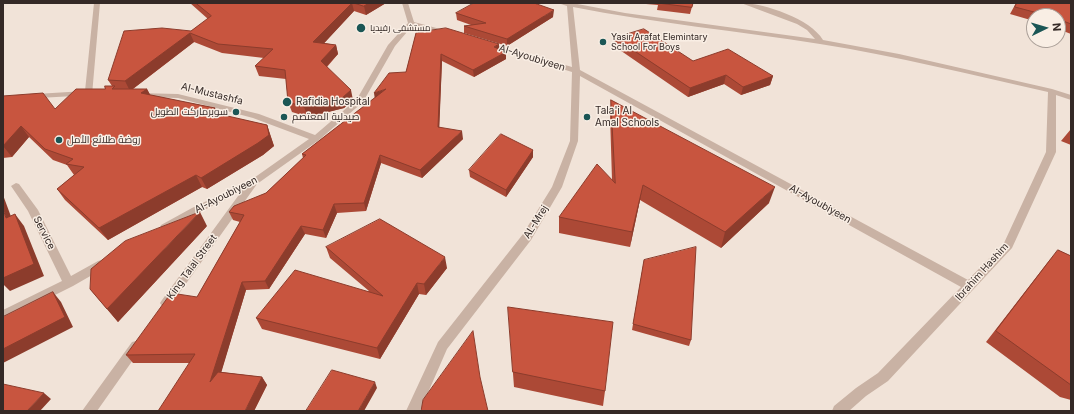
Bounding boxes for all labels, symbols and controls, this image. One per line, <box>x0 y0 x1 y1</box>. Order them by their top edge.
north arrow <box>1026 8 1066 48</box>
marker: مستشفى رفيديا <box>355 22 367 34</box>
text: N <box>1050 22 1064 32</box>
place label: مستشفى رفيديا <box>370 23 430 33</box>
place label: Yasir Arafat Elemintary School For Boys <box>611 32 708 53</box>
marker: Yasir Arafat Elemintary School For Boys <box>598 37 608 47</box>
street label: Al-Ayoubiyeen <box>497 42 567 74</box>
street label: Al-Mustashfa <box>180 81 244 107</box>
marker: Rafidia Hospital <box>281 96 293 108</box>
place label: Rafidia Hospital <box>296 96 370 108</box>
place label: Tala'i Al Amal Schools <box>595 105 659 128</box>
place label: سوبرماركت الطويل <box>151 106 228 118</box>
marker: سوبرماركت الطويل <box>231 107 241 117</box>
place label: صيدلية المعتصم <box>292 111 359 123</box>
marker: صيدلية المعتصم <box>279 112 289 122</box>
marker: Tala'i Al Amal Schools <box>582 112 592 122</box>
place label: روضة طلائع الأمل <box>67 134 140 146</box>
marker: روضة طلائع الأمل <box>54 135 64 145</box>
street label: Al-Ayoubiyeen <box>193 174 259 216</box>
street label: Al-Ayoubiyeen <box>787 182 853 226</box>
street label: AL-Mrej <box>521 203 551 241</box>
street label: Service <box>31 214 57 252</box>
street label: King Talal Street <box>165 232 219 302</box>
street label: Ibrahim Hashim <box>953 241 1011 303</box>

